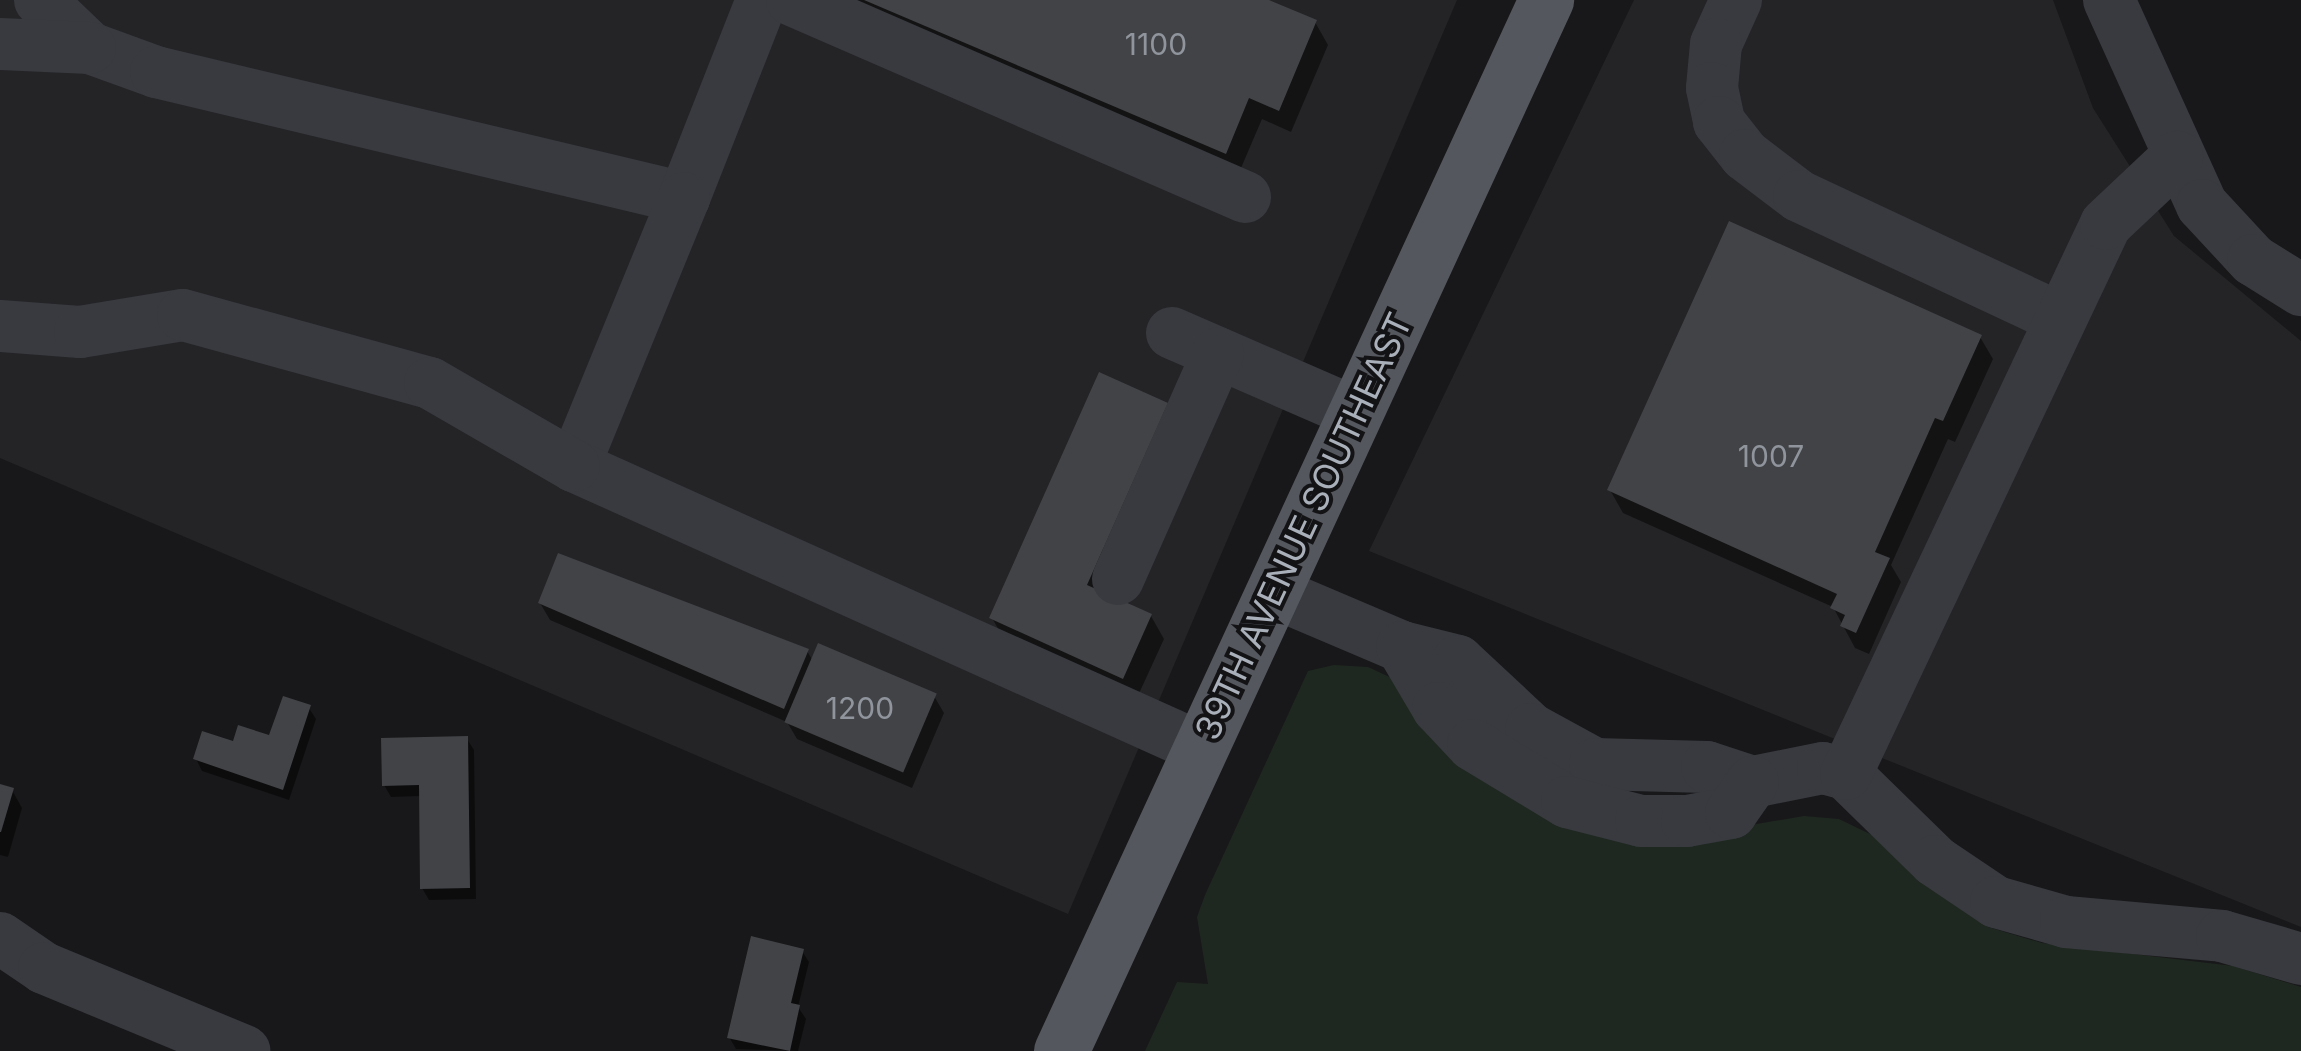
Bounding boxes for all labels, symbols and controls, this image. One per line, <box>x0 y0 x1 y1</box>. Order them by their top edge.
house number: 1100 <box>1125 26 1187 62</box>
street label: 39TH AVENUE SOUTHEAST <box>1185 306 1421 746</box>
house number: 1007 <box>1738 438 1804 474</box>
house number: 1200 <box>826 690 894 726</box>

